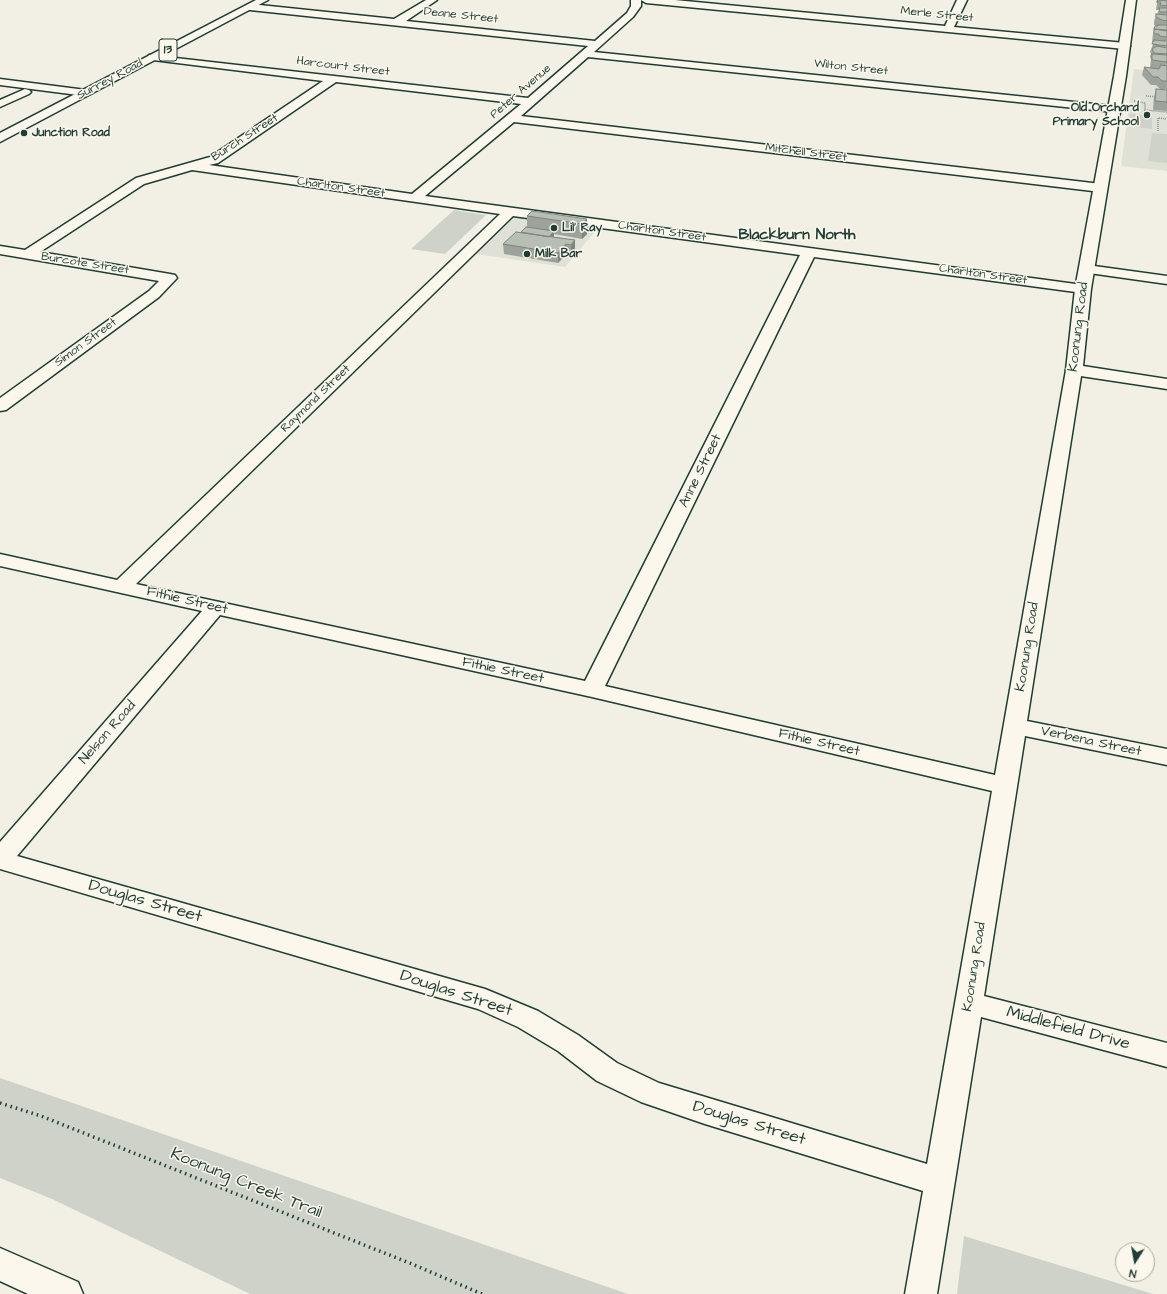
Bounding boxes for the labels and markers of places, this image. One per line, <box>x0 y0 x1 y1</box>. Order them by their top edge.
place label: Old Orchard Primary School <box>1053 101 1139 129</box>
marker: Old Orchard Primary School <box>1142 110 1152 120</box>
place label: Junction Road <box>32 126 110 140</box>
marker: Junction Road <box>19 128 29 138</box>
place label: Lil' Ray <box>562 221 602 235</box>
marker: Lil' Ray <box>549 223 559 233</box>
place label: Milk Bar <box>535 247 582 261</box>
marker: Milk Bar <box>522 249 532 259</box>

